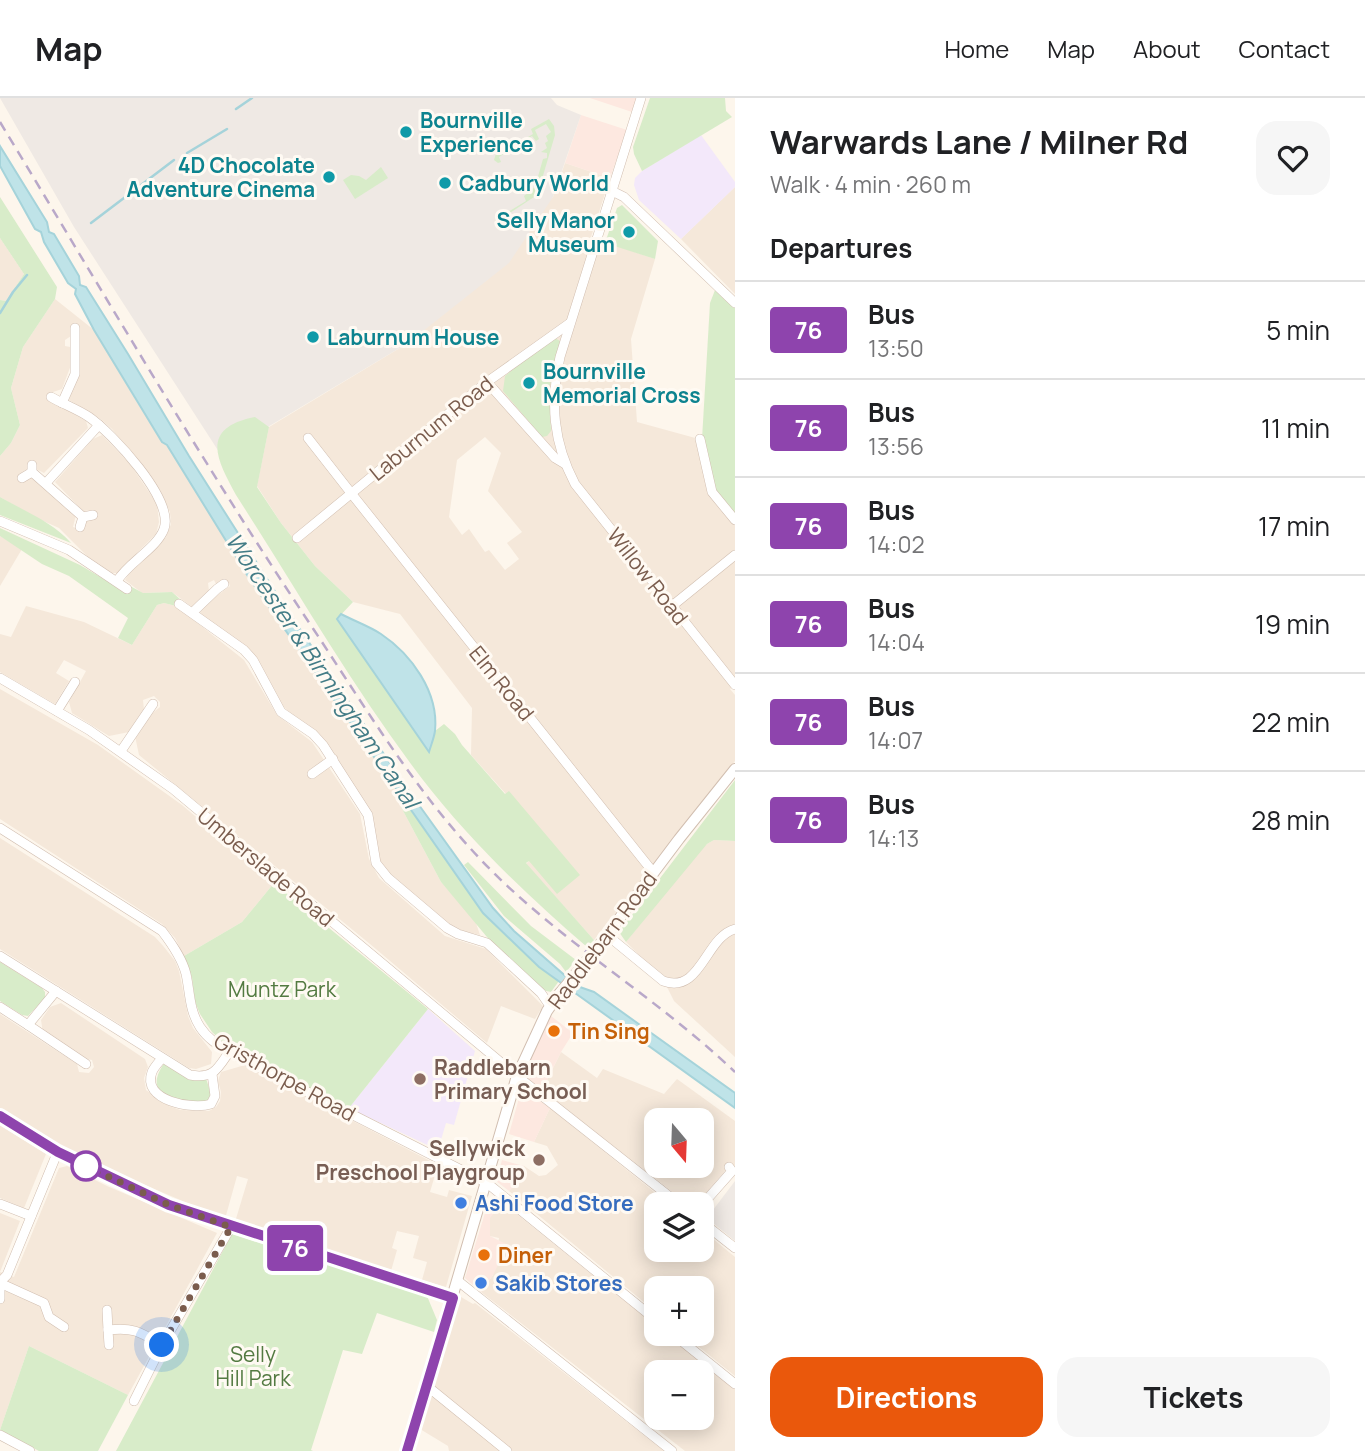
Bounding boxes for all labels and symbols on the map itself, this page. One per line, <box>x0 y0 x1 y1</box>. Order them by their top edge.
place label: Bournville Experience <box>420 106 533 158</box>
marker: Bournville Experience <box>398 124 414 140</box>
place label: 4D Chocolate Adventure Cinema <box>126 151 315 203</box>
marker: 4D Chocolate Adventure Cinema <box>321 169 337 185</box>
place label: Cadbury World <box>459 169 609 197</box>
marker: Cadbury World <box>437 175 453 191</box>
place label: Selly Manor Museum <box>496 206 615 258</box>
marker: Selly Manor Museum <box>621 224 637 240</box>
place label: Laburnum House <box>327 323 499 351</box>
marker: Laburnum House <box>305 329 321 345</box>
place label: Bournville Memorial Cross <box>543 357 701 409</box>
street label: Laburnum Road <box>363 369 499 487</box>
marker: Bournville Memorial Cross <box>521 375 537 391</box>
street label: Willow Road <box>601 522 695 630</box>
water label: Worcester & Birmingham Canal <box>219 526 429 816</box>
street label: Elm Road <box>463 640 541 726</box>
street label: Umberslade Road <box>192 801 340 933</box>
street label: Raddlebarn Road <box>541 866 663 1014</box>
park label: Muntz Park <box>228 975 337 1003</box>
place label: Tin Sing <box>568 1017 650 1045</box>
marker: Tin Sing <box>546 1023 562 1039</box>
street label: Gristhorpe Road <box>209 1026 361 1128</box>
place label: Raddlebarn Primary School <box>434 1053 588 1105</box>
marker: Raddlebarn Primary School <box>412 1071 428 1087</box>
north arrow <box>644 1108 714 1178</box>
place label: Sellywick Preschool Playgroup <box>316 1134 526 1186</box>
unlabelled marker <box>71 1151 101 1181</box>
marker: Sellywick Preschool Playgroup <box>531 1152 547 1168</box>
place label: Ashi Food Store <box>475 1189 634 1217</box>
marker: Ashi Food Store <box>453 1195 469 1211</box>
line badge: 76 <box>264 1225 326 1271</box>
place label: Diner <box>498 1241 553 1269</box>
marker: Diner <box>476 1247 492 1263</box>
place label: Sakib Stores <box>495 1269 623 1297</box>
marker: Sakib Stores <box>473 1275 489 1291</box>
your location <box>144 1327 179 1362</box>
park label: Selly Hill Park <box>215 1340 291 1392</box>

